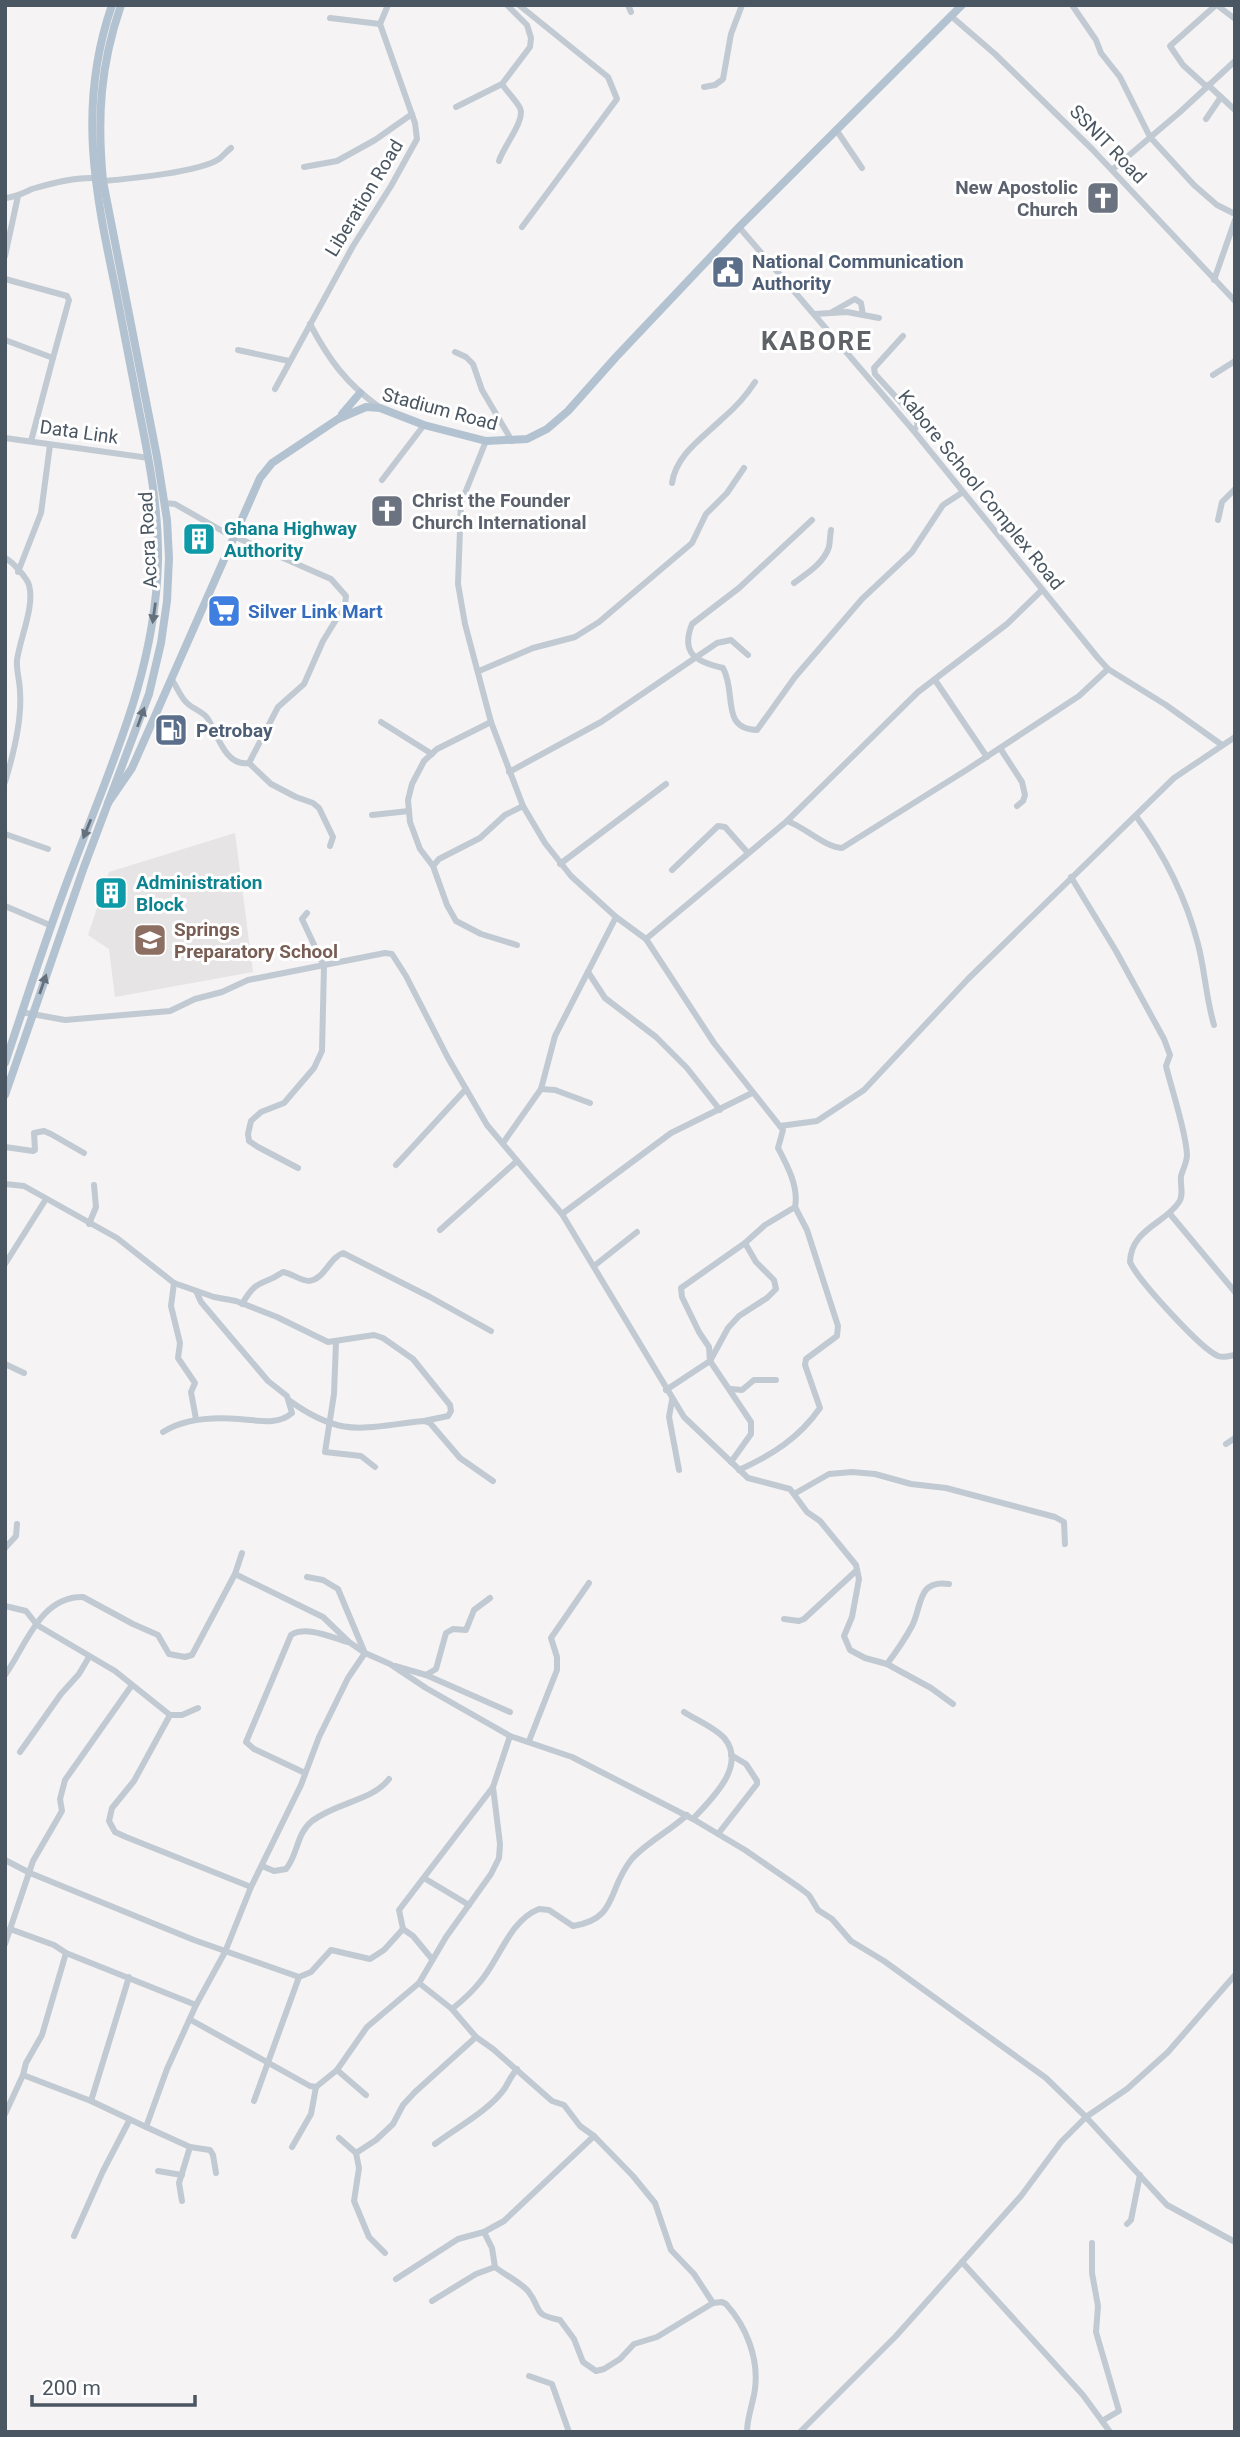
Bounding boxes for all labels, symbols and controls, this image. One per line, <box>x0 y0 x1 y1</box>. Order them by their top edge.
street label: SSNIT Road <box>1065 100 1151 188</box>
street label: Liberation Road <box>320 135 408 261</box>
place label: New Apostolic Church <box>955 176 1078 221</box>
church icon: New Apostolic Church <box>1084 179 1122 217</box>
place label: National Communication Authority <box>752 250 964 295</box>
public building icon: National Communication Authority <box>709 253 747 291</box>
district label: KABORE <box>761 326 873 356</box>
street label: Stadium Road <box>380 383 500 435</box>
street label: Kabore School Complex Road <box>893 385 1069 595</box>
street label: Data Link <box>38 415 120 449</box>
place label: Christ the Founder Church International <box>412 489 586 534</box>
street label: Accra Road <box>134 491 162 589</box>
church icon: Christ the Founder Church International <box>368 492 406 530</box>
place label: Ghana Highway Authority <box>224 517 357 562</box>
building icon: Ghana Highway Authority <box>180 520 218 558</box>
supermarket icon: Silver Link Mart <box>205 592 243 630</box>
place label: Silver Link Mart <box>248 600 383 623</box>
one-way arrow <box>148 602 159 624</box>
one-way arrow <box>136 706 147 727</box>
fuel station icon: Petrobay <box>152 711 190 749</box>
place label: Petrobay <box>196 719 273 742</box>
one-way arrow <box>81 819 92 840</box>
place label: Administration Block <box>136 871 262 916</box>
building icon: Administration Block <box>92 874 130 912</box>
place label: Springs Preparatory School <box>174 918 338 963</box>
school or university icon: Springs Preparatory School <box>131 921 169 959</box>
one-way arrow <box>37 974 48 995</box>
scale bar <box>32 2364 194 2408</box>
text: 200 m <box>42 2376 101 2400</box>

